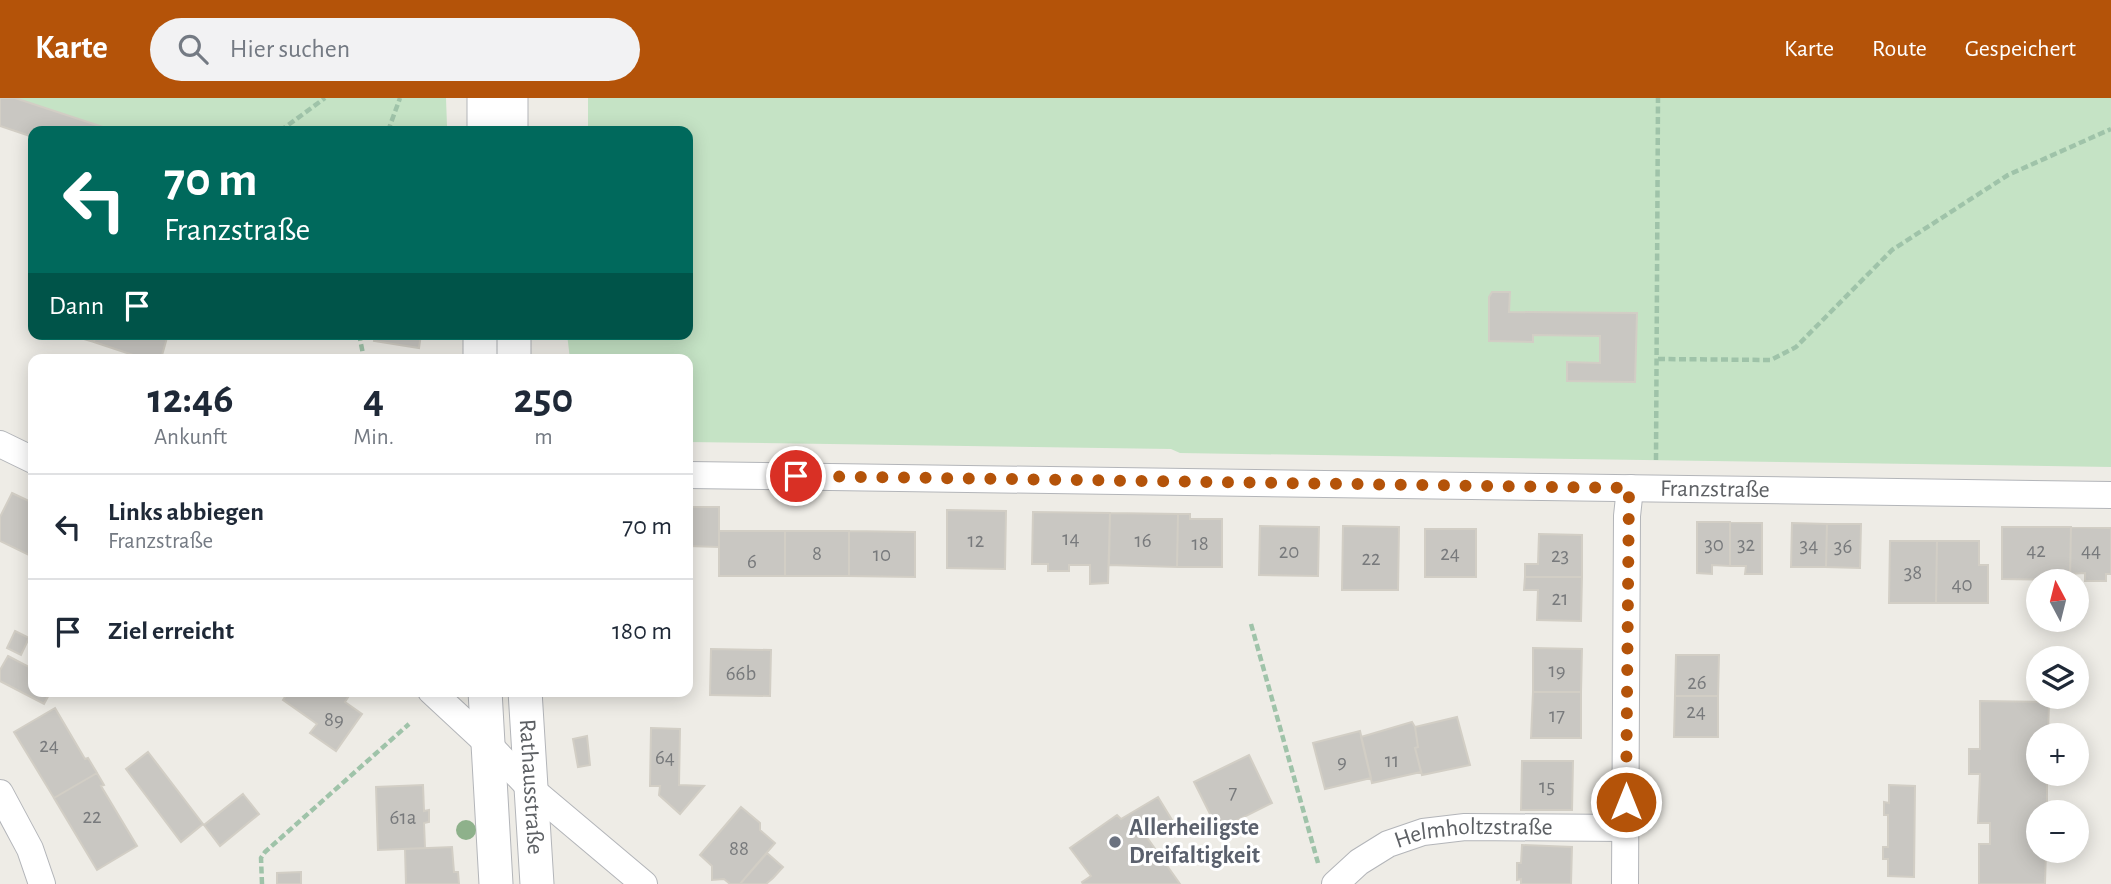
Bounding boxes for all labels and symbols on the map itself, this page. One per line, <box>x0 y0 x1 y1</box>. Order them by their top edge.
pin <box>766 446 826 506</box>
street label: Franzstraße <box>1660 477 1770 502</box>
house number: 14 <box>1062 528 1080 549</box>
house number: 12 <box>968 530 984 551</box>
house number: 16 <box>1134 530 1152 551</box>
house number: 18 <box>1191 533 1209 554</box>
house number: 30 <box>1704 534 1724 555</box>
house number: 32 <box>1737 534 1755 555</box>
house number: 34 <box>1800 535 1818 556</box>
house number: 36 <box>1834 536 1852 557</box>
house number: 42 <box>2026 540 2046 561</box>
house number: 44 <box>2081 540 2101 561</box>
house number: 20 <box>1279 541 1299 562</box>
house number: 8 <box>812 543 822 564</box>
house number: 24 <box>1440 543 1460 564</box>
house number: 10 <box>873 544 891 565</box>
house number: 23 <box>1551 545 1569 566</box>
house number: 22 <box>1361 548 1381 569</box>
house number: 6 <box>747 551 757 572</box>
house number: 38 <box>1904 562 1922 583</box>
north arrow <box>2026 569 2090 632</box>
house number: 40 <box>1951 574 1973 595</box>
house number: 21 <box>1552 588 1568 609</box>
house number: 19 <box>1548 660 1566 681</box>
house number: 66b <box>726 663 756 684</box>
house number: 26 <box>1687 672 1707 693</box>
house number: 24 <box>1686 701 1706 722</box>
house number: 17 <box>1549 705 1565 726</box>
house number: 89 <box>324 709 344 730</box>
street label: Rathausstraße <box>515 718 547 855</box>
house number: 24 <box>39 735 59 756</box>
house number: 64 <box>655 747 675 768</box>
house number: 11 <box>1385 750 1399 771</box>
house number: 9 <box>1337 751 1347 772</box>
position arrow <box>1589 765 1663 839</box>
house number: 15 <box>1539 776 1555 797</box>
house number: 7 <box>1229 782 1238 803</box>
house number: 22 <box>82 806 102 827</box>
house number: 61a <box>390 807 417 828</box>
street label: Helmholtzstraße <box>1391 815 1553 853</box>
place label: Allerheiligste Dreifaltigkeit <box>1129 816 1260 868</box>
marker: Allerheiligste Dreifaltigkeit <box>1107 834 1123 850</box>
house number: 88 <box>729 838 749 859</box>

